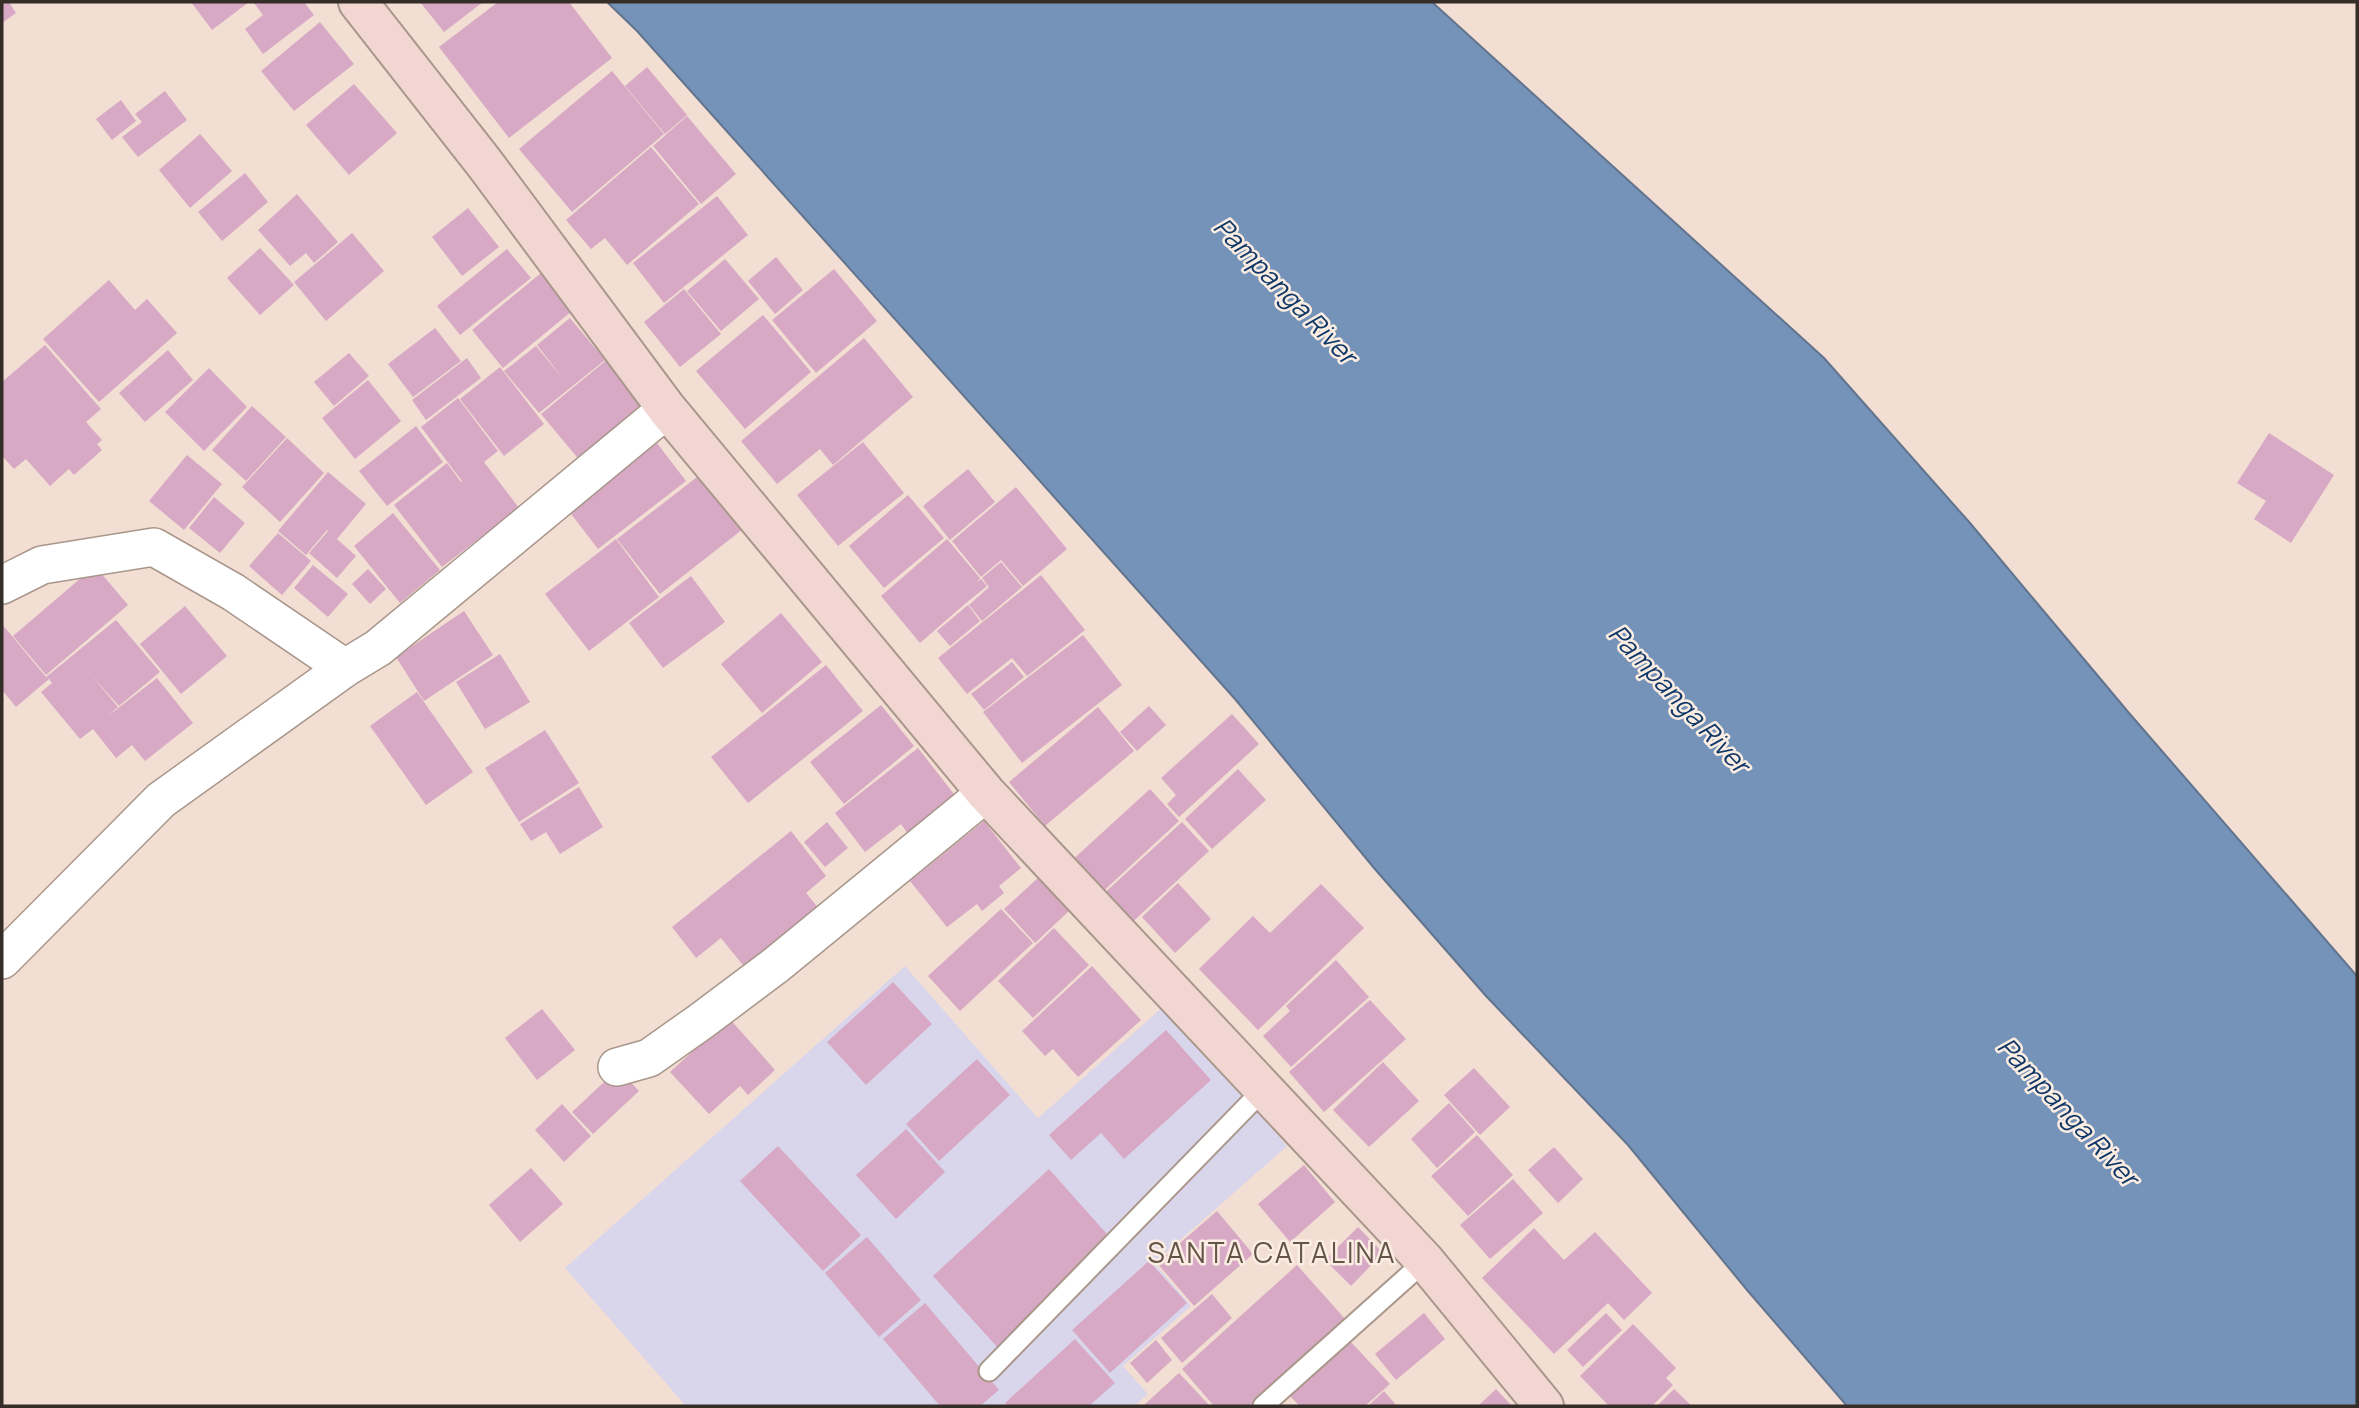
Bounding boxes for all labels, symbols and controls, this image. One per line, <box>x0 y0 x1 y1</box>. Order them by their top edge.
water label: Pampanga River <box>1206 209 1368 374</box>
water label: Pampanga River <box>1601 616 1761 783</box>
water label: Pampanga River <box>1990 1029 2150 1196</box>
district label: SANTA CATALINA <box>1148 1233 1396 1271</box>

